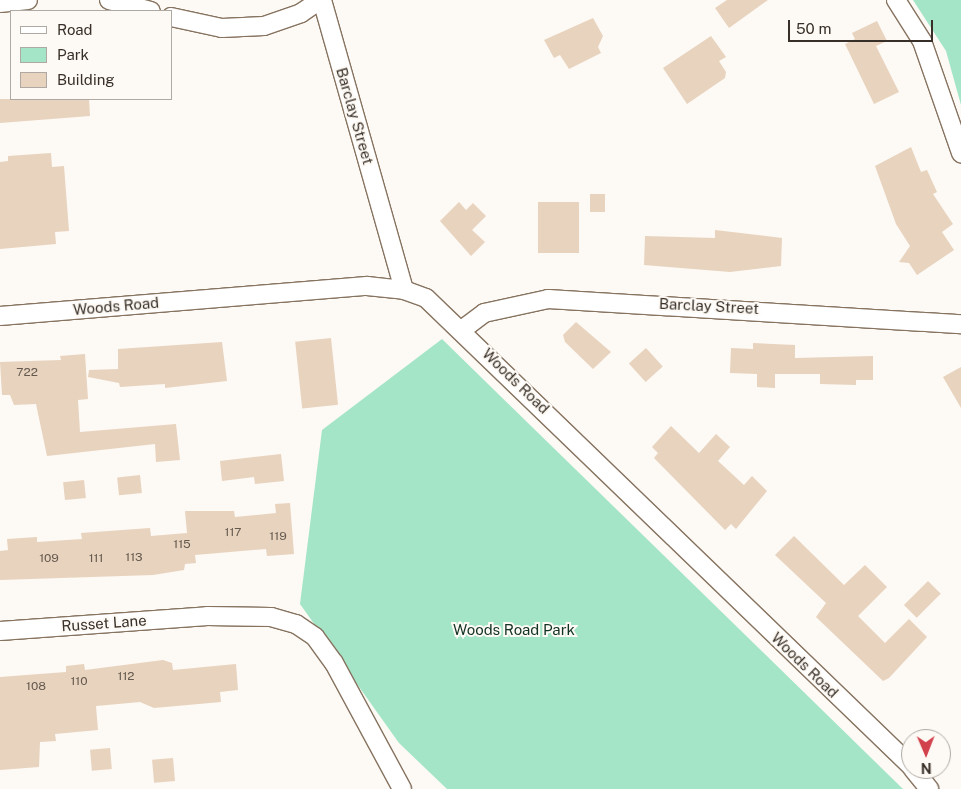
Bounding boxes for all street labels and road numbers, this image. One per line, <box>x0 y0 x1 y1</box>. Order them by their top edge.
street label: Barclay Street <box>333 65 377 167</box>
street label: Woods Road <box>72 293 160 319</box>
street label: Barclay Street <box>659 294 759 318</box>
street label: Woods Road <box>479 345 553 417</box>
street label: Russet Lane <box>61 611 147 635</box>
street label: Woods Road <box>768 629 842 701</box>

